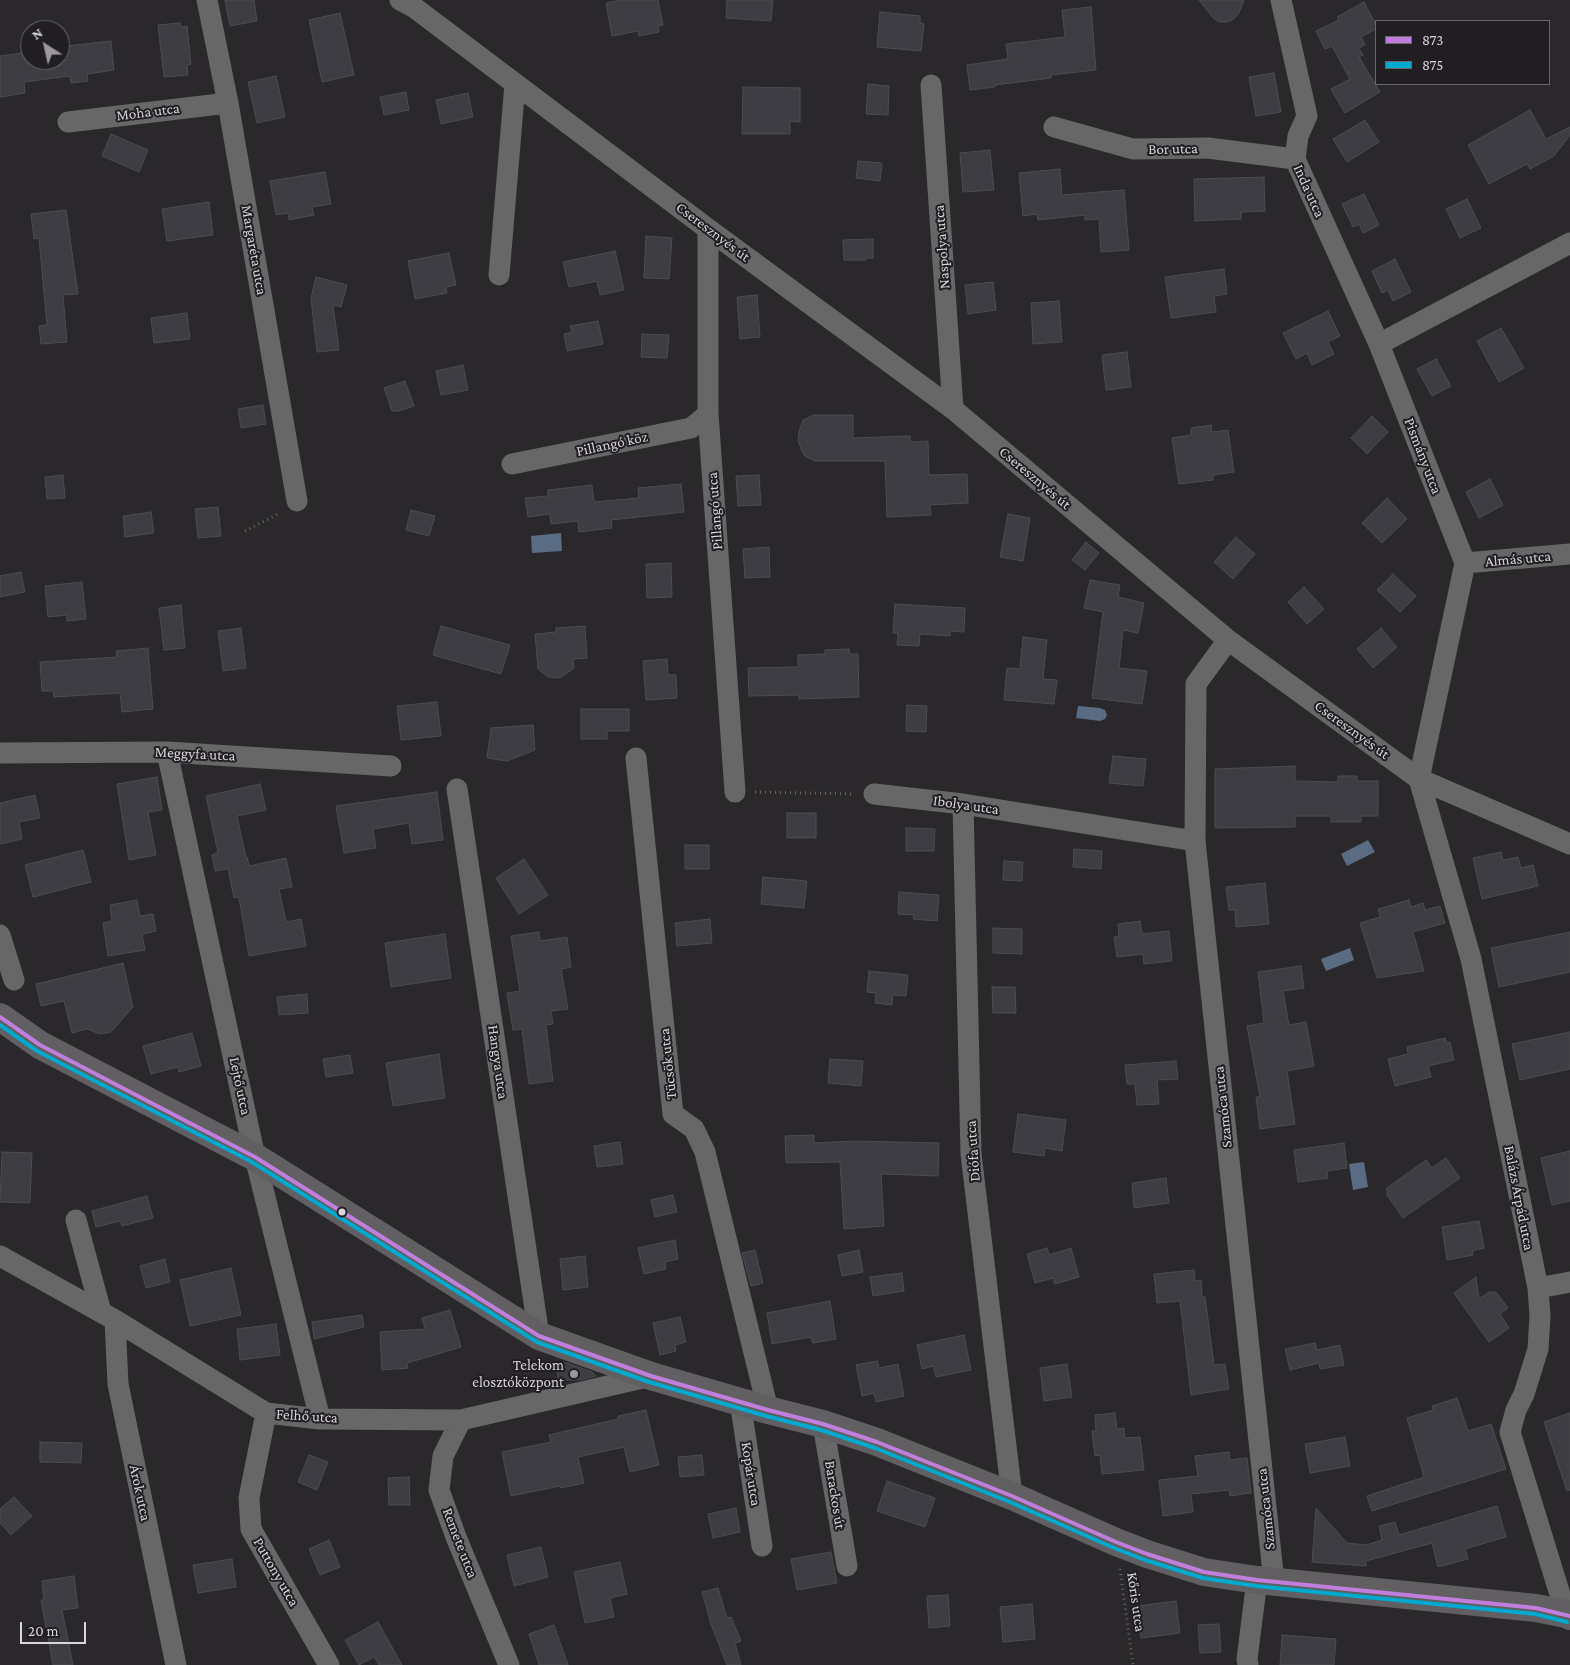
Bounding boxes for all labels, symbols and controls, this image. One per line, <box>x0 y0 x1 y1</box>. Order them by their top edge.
north arrow <box>20 20 70 70</box>
legend <box>1375 20 1550 85</box>
text: N <box>28 24 45 43</box>
text: 873 <box>1422 32 1443 48</box>
text: 875 <box>1422 57 1443 73</box>
street label: Moha utca <box>115 99 181 125</box>
street label: Bor utca <box>1148 140 1198 158</box>
street label: Inda utca <box>1289 162 1329 220</box>
street label: Cseresznyés út <box>672 198 754 266</box>
street label: Margaréta utca <box>237 204 271 296</box>
street label: Naspolya utca <box>930 204 954 290</box>
street label: Pismány utca <box>1400 415 1446 497</box>
street label: Pillangó köz <box>575 428 649 460</box>
street label: Cseresznyés út <box>995 443 1075 513</box>
street label: Pillangó utca <box>703 472 727 550</box>
street label: Almás utca <box>1484 547 1552 571</box>
street label: Cseresznyés út <box>1311 697 1393 763</box>
street label: Meggyfa utca <box>154 743 236 765</box>
street label: Ibolya utca <box>932 791 1000 819</box>
street label: Hangya utca <box>484 1024 512 1100</box>
street label: Tücsök utca <box>655 1027 681 1101</box>
street label: Lejtő utca <box>225 1055 255 1117</box>
street label: Szamóca utca <box>1210 1065 1236 1149</box>
street label: Diófa utca <box>962 1120 984 1182</box>
street label: Balázs Árpád utca <box>1500 1144 1538 1252</box>
unlabelled marker <box>337 1207 347 1217</box>
place label: Telekom elosztóközpont <box>472 1356 564 1391</box>
marker: Telekom elosztóközpont <box>568 1368 580 1380</box>
street label: Felhő utca <box>276 1405 338 1427</box>
street label: Kopár utca <box>737 1441 765 1507</box>
street label: Barackos út <box>821 1459 849 1531</box>
street label: Árok utca <box>125 1463 155 1523</box>
street label: Szamóca utca <box>1253 1467 1279 1551</box>
street label: Remete utca <box>438 1505 482 1581</box>
street label: Puttony utca <box>249 1534 303 1610</box>
street label: Kőris utca <box>1123 1571 1149 1633</box>
scale bar <box>22 1612 89 1644</box>
text: 20 m <box>28 1623 59 1639</box>

